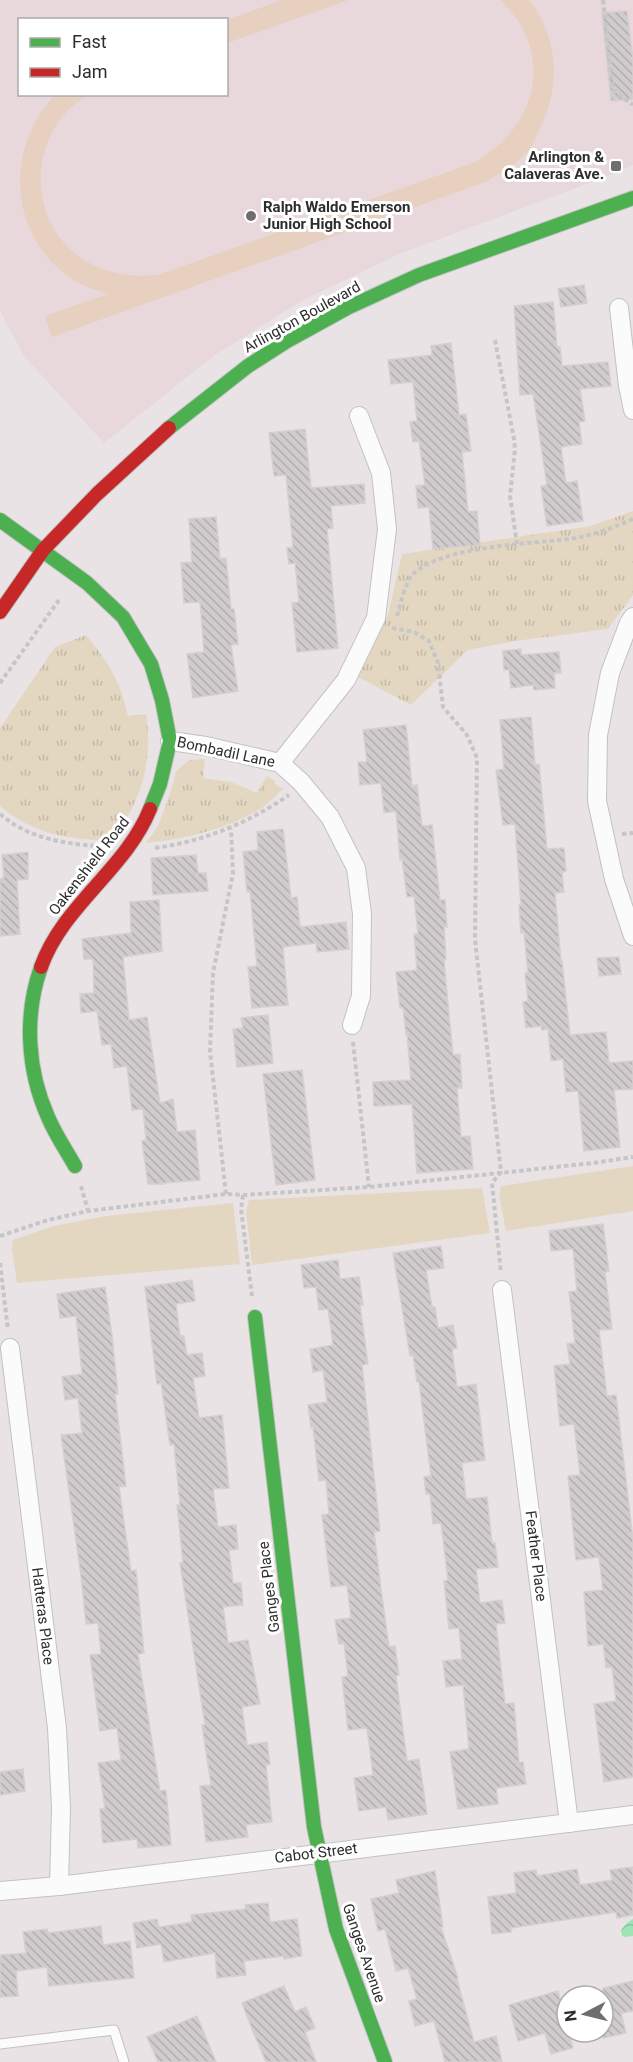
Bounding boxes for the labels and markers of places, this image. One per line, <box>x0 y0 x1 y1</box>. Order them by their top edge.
place label: Arlington & Calaveras Ave. <box>504 148 604 183</box>
marker: Arlington & Calaveras Ave. <box>609 159 623 173</box>
place label: Ralph Waldo Emerson Junior High School <box>263 198 410 233</box>
marker: Ralph Waldo Emerson Junior High School <box>244 209 258 223</box>

